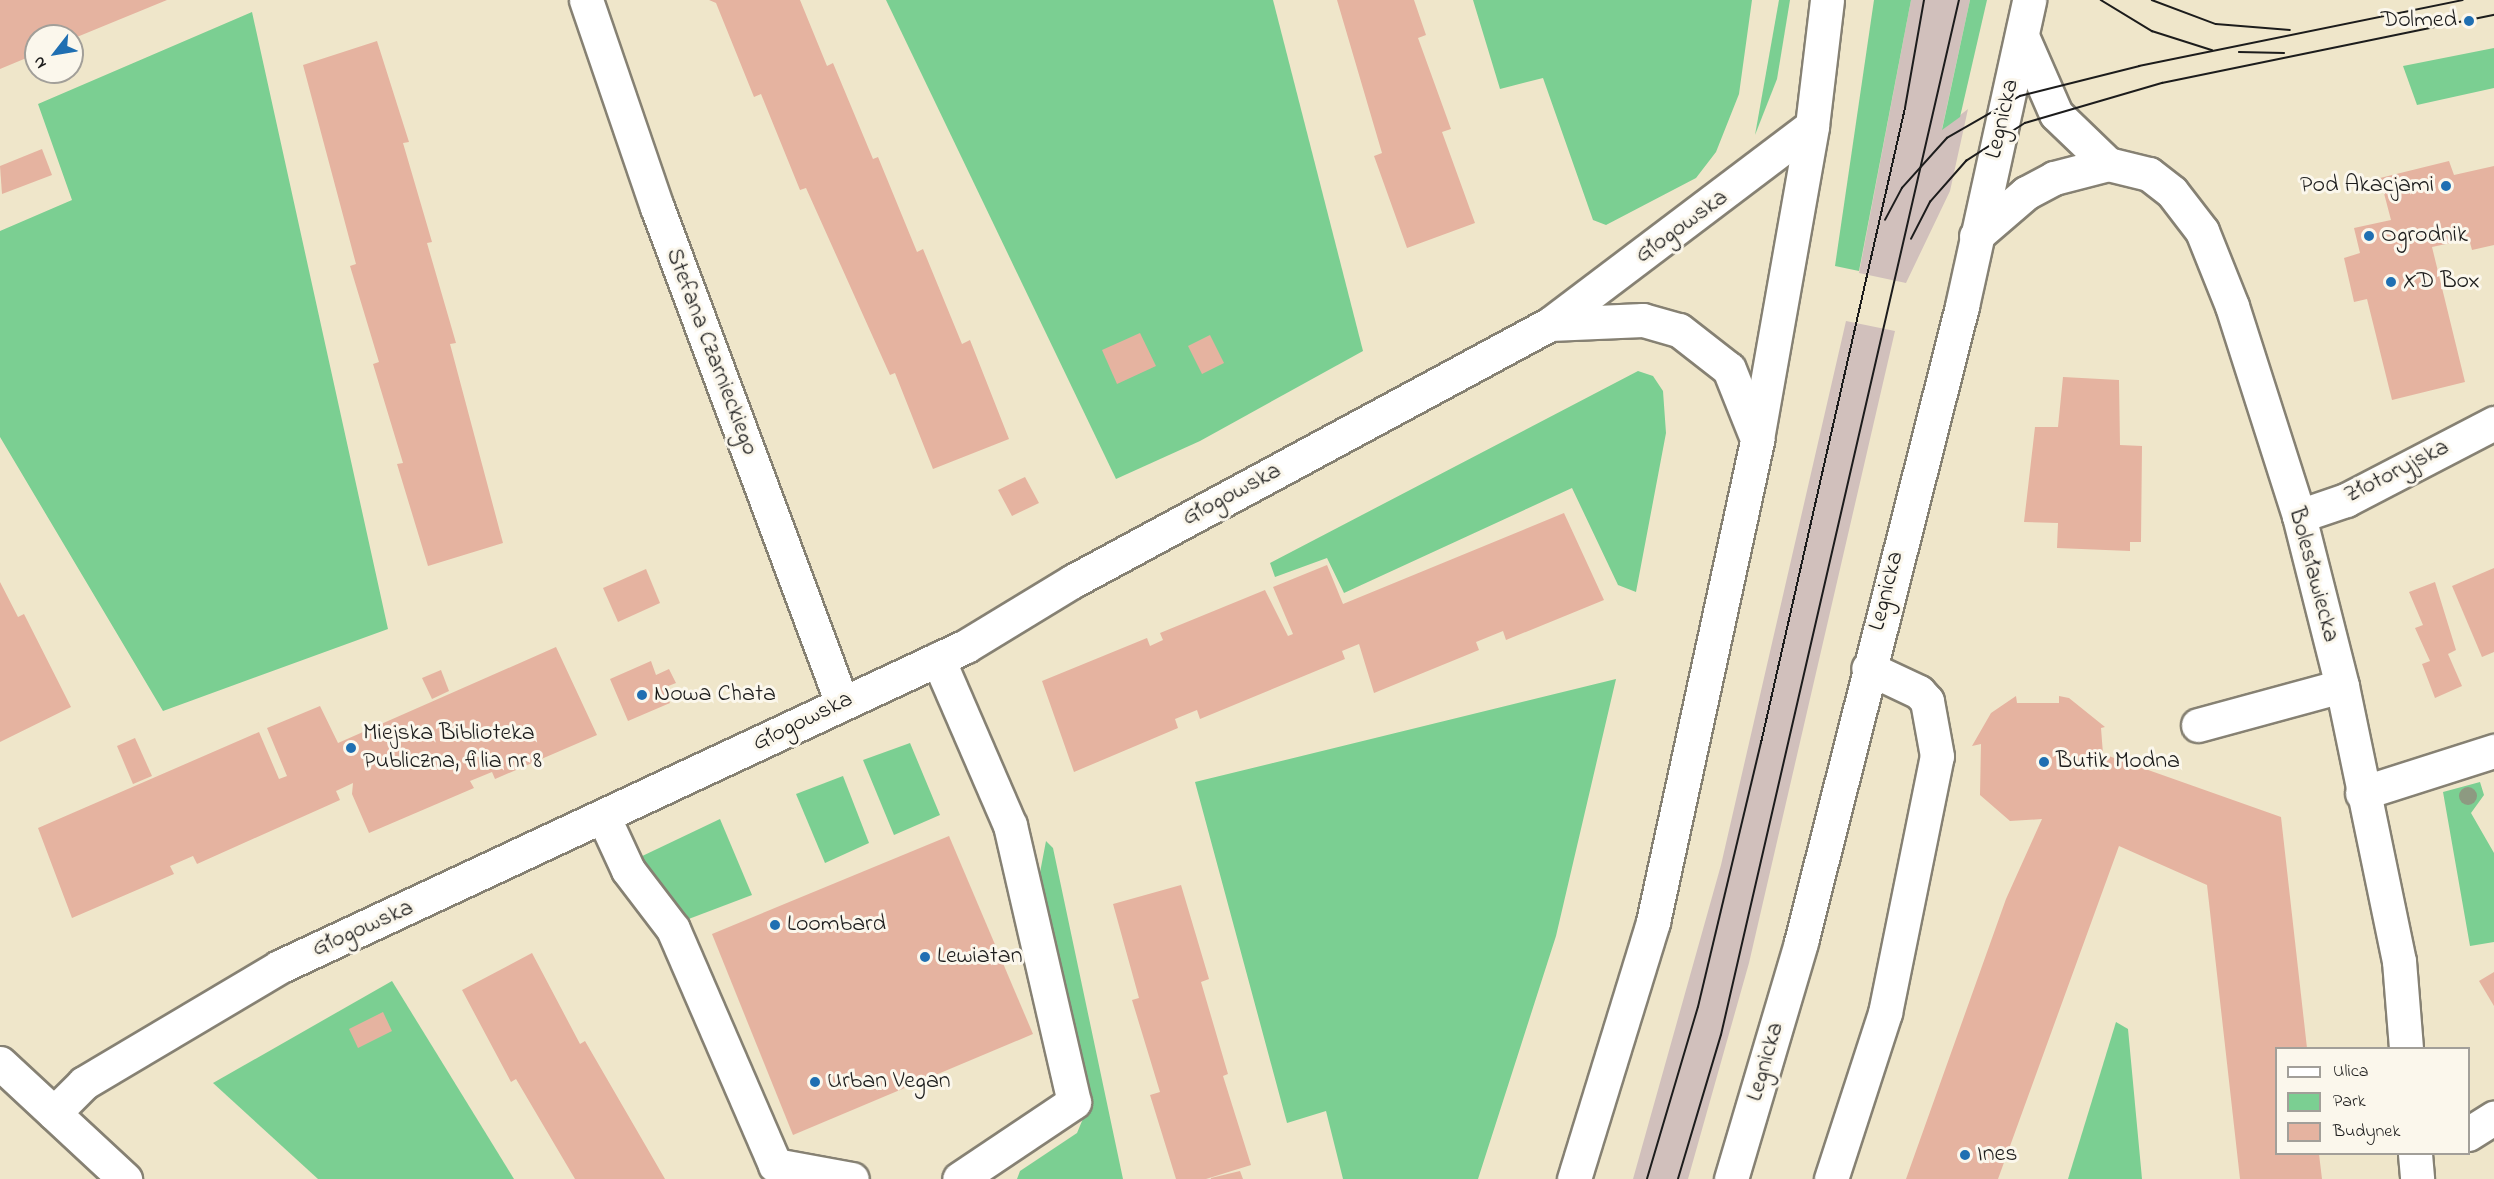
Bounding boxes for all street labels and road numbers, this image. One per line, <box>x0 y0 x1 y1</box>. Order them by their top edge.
street label: Legnicka <box>1980 76 2026 162</box>
street label: Głogowska <box>1630 184 1734 270</box>
street label: Stefana Czarnieckiego <box>658 245 764 459</box>
street label: Złotoryjska <box>2340 433 2454 511</box>
street label: Głogowska <box>1178 457 1286 533</box>
street label: Bolesławiecka <box>2281 504 2345 646</box>
street label: Legnicka <box>1863 548 1911 634</box>
street label: Głogowska <box>748 685 858 759</box>
street label: Głogowska <box>308 894 418 964</box>
street label: Legnicka <box>1741 1019 1791 1105</box>

